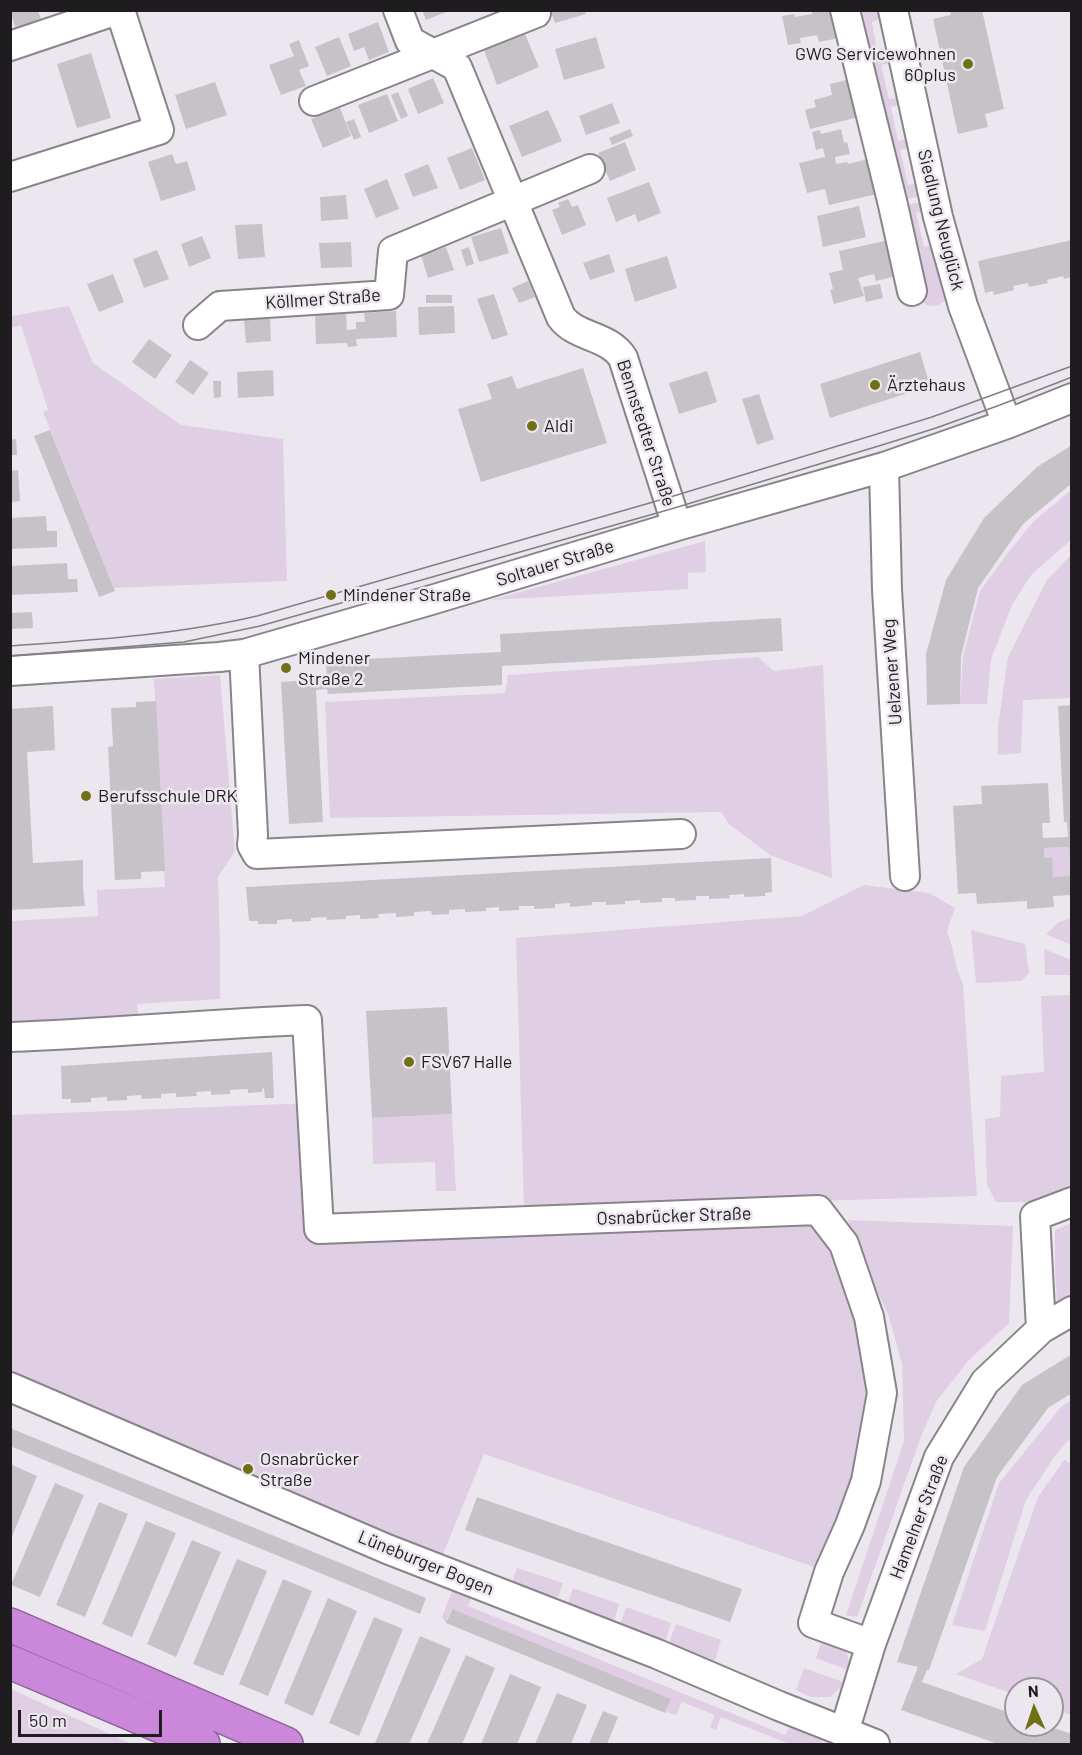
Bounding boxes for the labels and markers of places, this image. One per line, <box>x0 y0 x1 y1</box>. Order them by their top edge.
place label: GWG Servicewohnen 60plus <box>795 43 956 86</box>
marker: GWG Servicewohnen 60plus <box>961 57 975 71</box>
place label: Ärztehaus <box>887 374 966 396</box>
marker: Ärztehaus <box>868 378 882 392</box>
place label: Aldi <box>544 415 573 437</box>
marker: Aldi <box>525 419 539 433</box>
place label: Mindener Straße <box>343 584 471 606</box>
marker: Mindener Straße <box>324 588 338 602</box>
place label: Mindener Straße 2 <box>298 647 370 690</box>
marker: Mindener Straße 2 <box>279 661 293 675</box>
place label: Berufsschule DRK <box>98 785 237 807</box>
marker: Berufsschule DRK <box>79 789 93 803</box>
place label: FSV67 Halle <box>421 1051 512 1073</box>
marker: FSV67 Halle <box>402 1055 416 1069</box>
place label: Osnabrücker Straße <box>260 1448 359 1490</box>
marker: Osnabrücker Straße <box>241 1462 255 1476</box>

